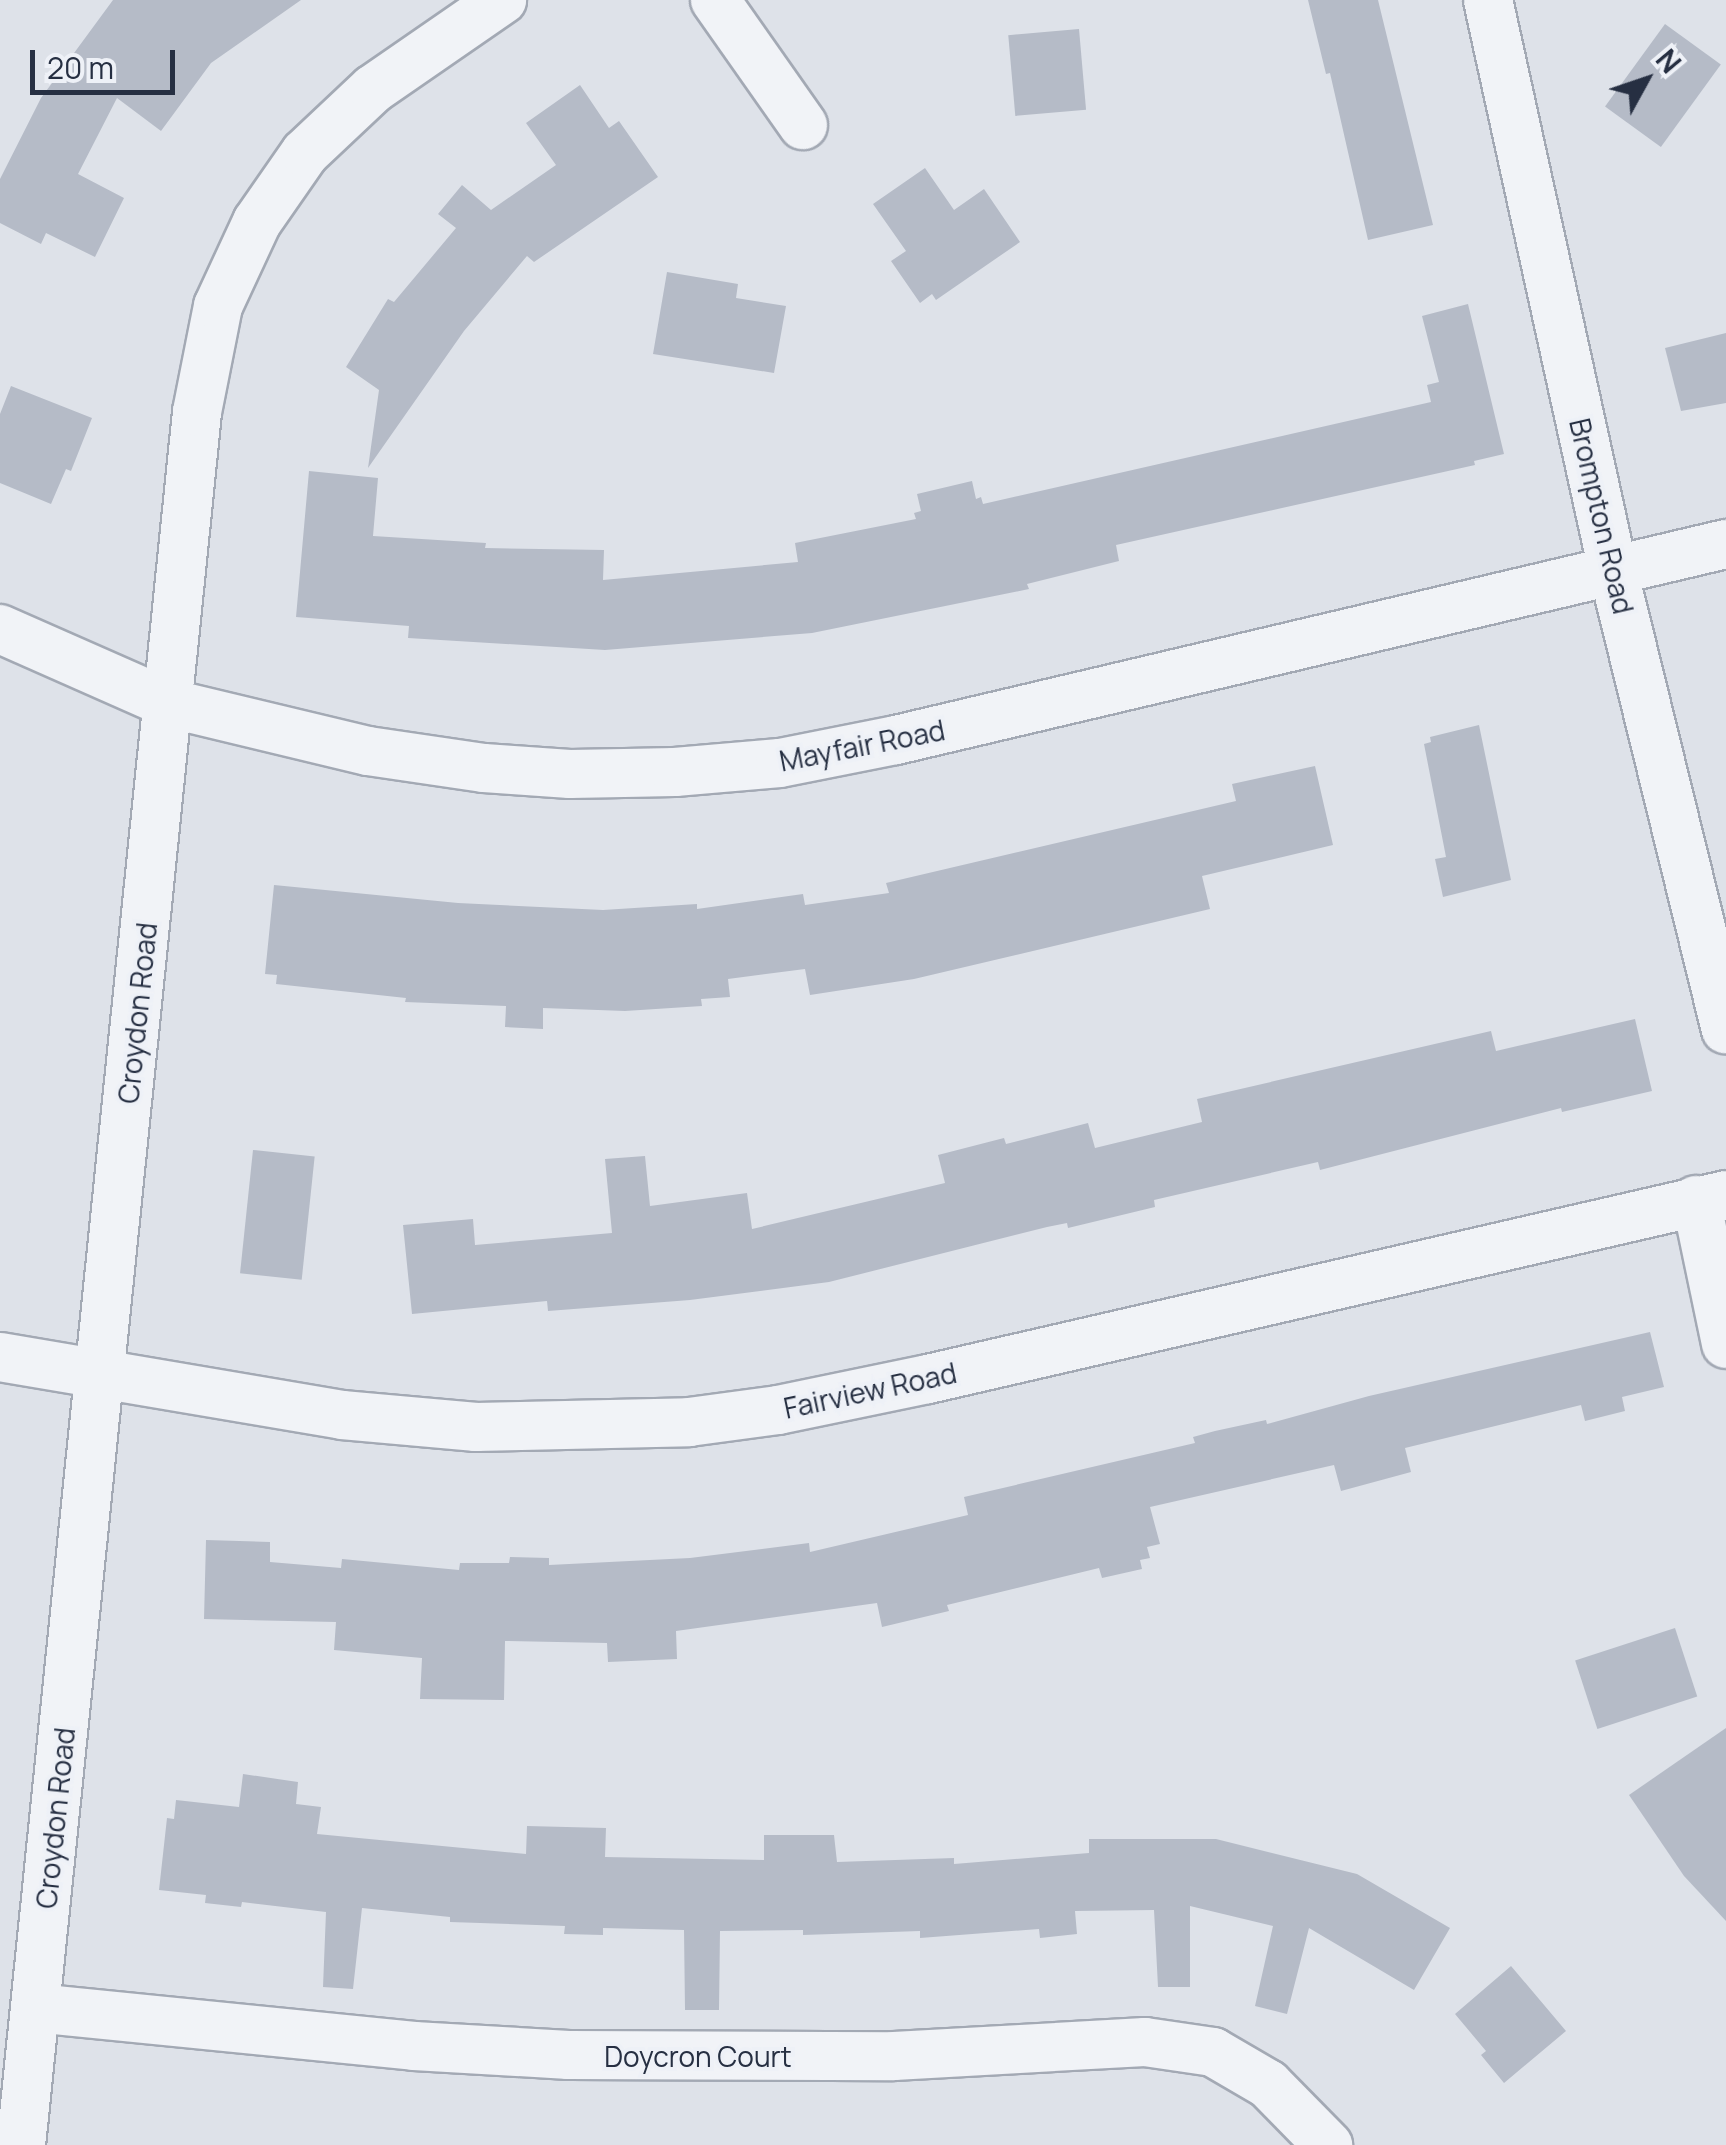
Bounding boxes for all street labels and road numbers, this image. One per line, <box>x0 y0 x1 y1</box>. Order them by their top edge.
street label: Brompton Road <box>1563 415 1641 617</box>
street label: Mayfair Road <box>776 713 948 777</box>
street label: Croydon Road <box>111 921 163 1105</box>
street label: Fairview Road <box>781 1355 959 1425</box>
street label: Croydon Road <box>29 1726 81 1910</box>
street label: Doycron Court <box>604 2039 792 2073</box>

